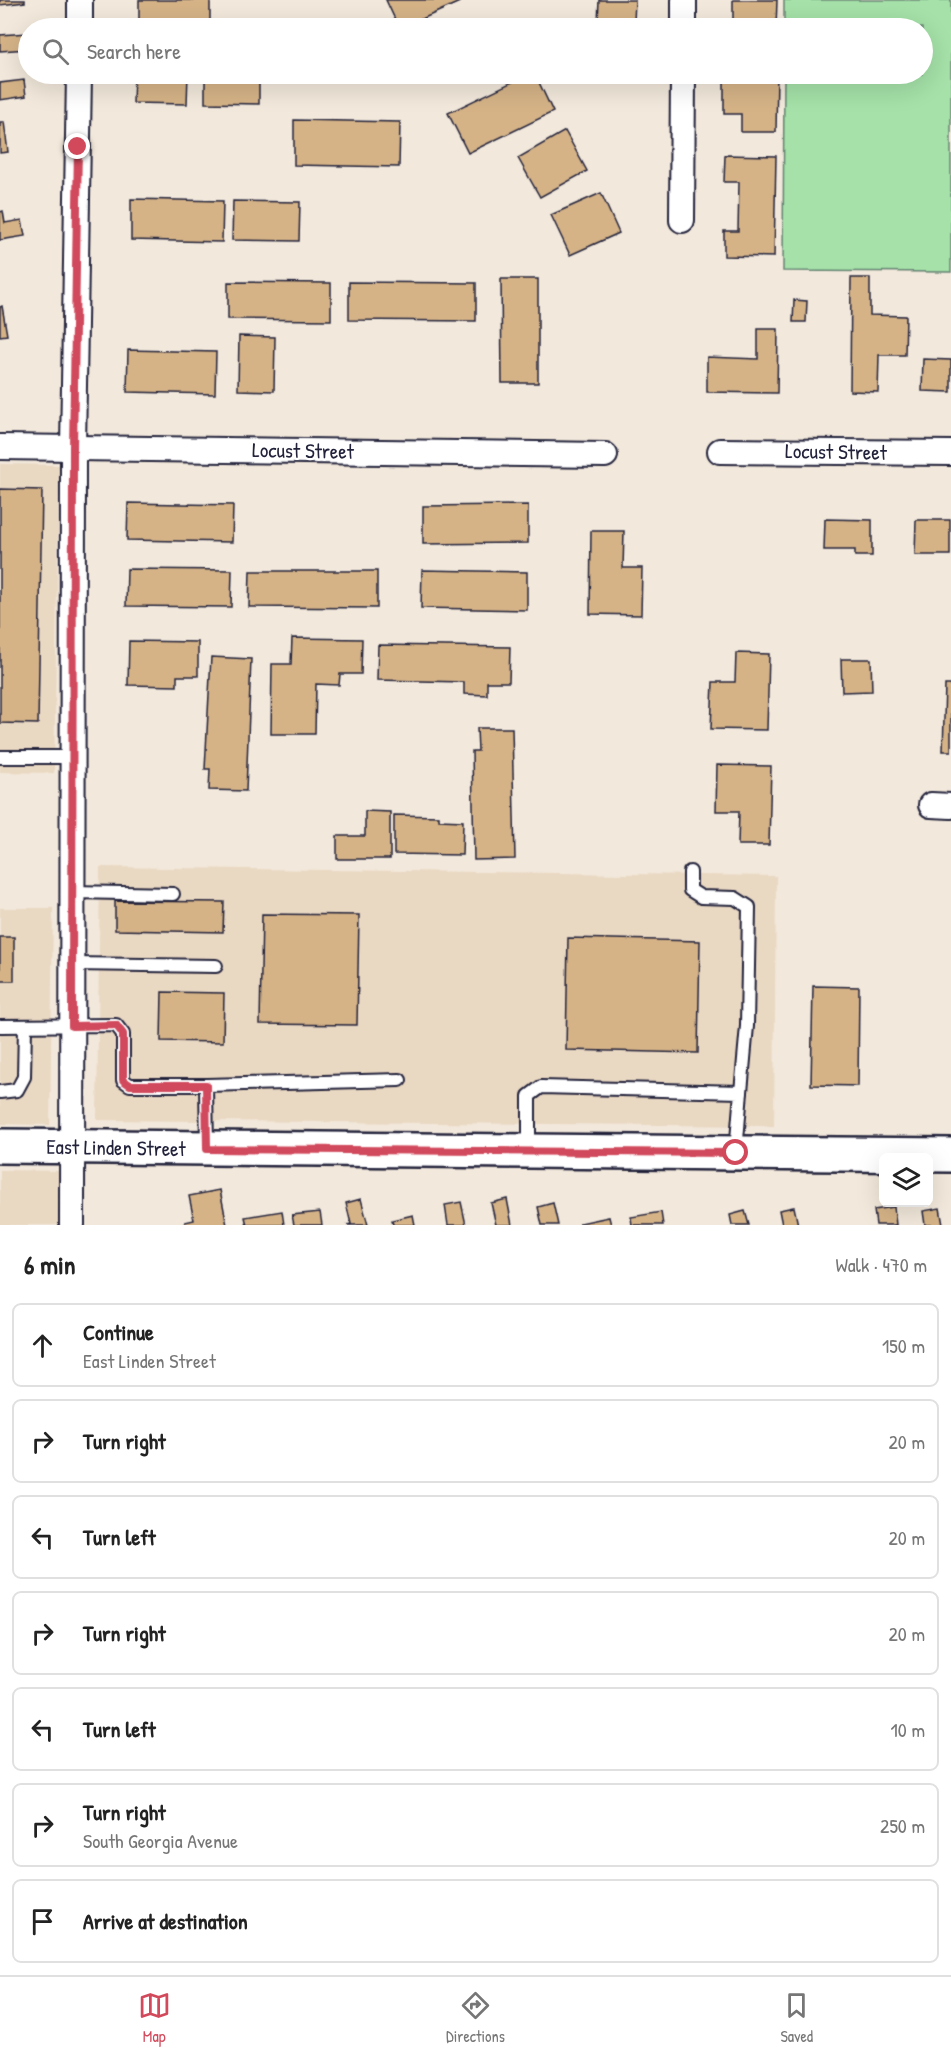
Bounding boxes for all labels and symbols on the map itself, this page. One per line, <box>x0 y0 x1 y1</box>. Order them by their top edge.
route end <box>64 133 90 159</box>
street label: Locust Street <box>252 435 355 466</box>
street label: Locust Street <box>785 436 888 467</box>
street label: East Linden Street <box>46 1132 187 1163</box>
route start <box>722 1139 748 1165</box>

